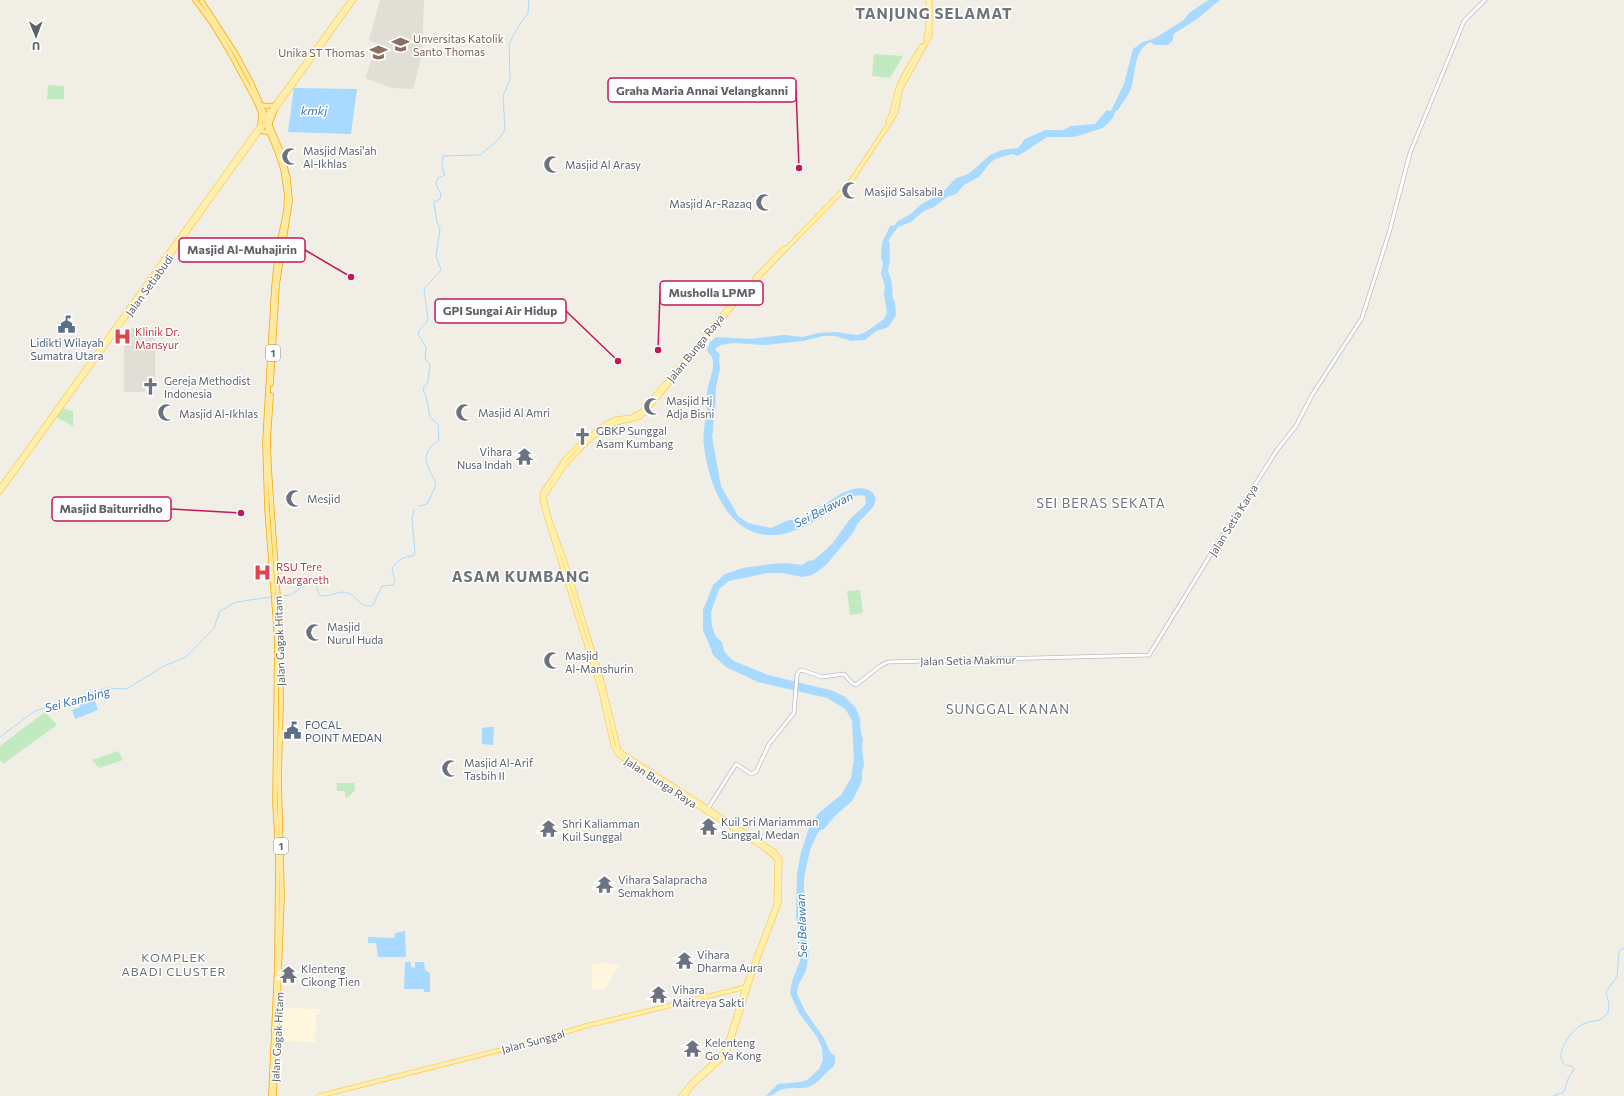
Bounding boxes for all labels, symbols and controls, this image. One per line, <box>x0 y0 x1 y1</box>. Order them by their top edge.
district label: TANJUNG SELAMAT <box>855 4 1013 22</box>
north arrow <box>16 16 56 56</box>
place label: Unversitas Katolik Santo Thomas <box>413 32 504 58</box>
school or university icon: Unversitas Katolik Santo Thomas <box>390 34 410 54</box>
text: U <box>32 40 40 53</box>
school or university icon: Unika ST Thomas <box>368 42 388 62</box>
place label: Unika ST Thomas <box>278 46 365 59</box>
callout: Graha Maria Annai Velangkanni <box>608 78 796 102</box>
text: Graha Maria Annai Velangkanni <box>616 83 788 97</box>
water label: kmkj <box>301 103 328 117</box>
place label: Masjid Masi'ah Al-Ikhlas <box>303 144 377 170</box>
mosque icon: Masjid Masi'ah Al-Ikhlas <box>280 146 300 166</box>
mosque icon: Masjid Al Arasy <box>542 154 562 174</box>
place label: Masjid Al Arasy <box>565 158 641 171</box>
mosque icon: Masjid Salsabila <box>841 181 861 201</box>
place label: Masjid Salsabila <box>864 185 943 198</box>
mosque icon: Masjid Ar-Razaq <box>755 193 775 213</box>
place label: Masjid Ar-Razaq <box>669 197 752 210</box>
callout: Masjid Al-Muhajirin <box>179 238 305 262</box>
text: Masjid Al-Muhajirin <box>187 242 297 256</box>
street label: Jalan Setiabudi <box>122 252 177 319</box>
callout: Musholla LPMP <box>660 281 763 305</box>
text: Musholla LPMP <box>668 285 756 299</box>
callout: GPI Sungai Air Hidup <box>435 299 566 323</box>
text: GPI Sungai Air Hidup <box>443 303 557 317</box>
street label: Jalan Bunga Raya <box>664 311 727 385</box>
public building icon: Lidikti Wilayah Sumatra Utara <box>57 314 77 334</box>
place label: Klinik Dr. Mansyur <box>135 325 180 351</box>
hospital icon: Klinik Dr. Mansyur <box>112 327 132 347</box>
place label: Lidikti Wilayah Sumatra Utara <box>30 336 104 362</box>
road number: 1 <box>266 345 280 361</box>
place label: Gereja Methodist Indonesia <box>164 374 251 400</box>
church icon: Gereja Methodist Indonesia <box>141 376 161 396</box>
place label: Masjid Hj Adja Bisni <box>666 394 715 420</box>
mosque icon: Masjid Hj Adja Bisni <box>643 396 663 416</box>
mosque icon: Masjid Al Amri <box>455 402 475 422</box>
mosque icon: Masjid Al-Ikhlas <box>156 403 176 423</box>
place label: Masjid Al Amri <box>478 406 550 419</box>
place label: Masjid Al-Ikhlas <box>179 407 258 420</box>
place label: GBKP Sunggal Asam Kumbang <box>596 424 674 450</box>
church icon: GBKP Sunggal Asam Kumbang <box>573 426 593 446</box>
place label: Vihara Nusa Indah <box>457 445 512 471</box>
temple icon: Vihara Nusa Indah <box>515 447 535 467</box>
street label: Jalan Setia Karya <box>1206 482 1261 559</box>
mosque icon: Mesjid <box>284 488 304 508</box>
water label: Sei Belawan <box>791 488 855 530</box>
place label: Mesjid <box>307 492 340 505</box>
district label: SEI BERAS SEKATA <box>1036 495 1166 511</box>
callout: Masjid Baiturridho <box>52 497 171 521</box>
text: Masjid Baiturridho <box>59 501 163 515</box>
place label: RSU Tere Margareth <box>276 560 329 586</box>
hospital icon: RSU Tere Margareth <box>253 562 273 582</box>
district label: ASAM KUMBANG <box>452 567 590 585</box>
street label: Jalan Gagak Hitam <box>271 596 288 686</box>
place label: Masjid Nurul Huda <box>327 620 383 646</box>
mosque icon: Masjid Nurul Huda <box>304 622 324 642</box>
place label: Masjid Al-Manshurin <box>565 649 633 675</box>
mosque icon: Masjid Al-Manshurin <box>542 651 562 671</box>
street label: Jalan Setia Makmur <box>920 653 1017 668</box>
water label: Sei Kambing <box>43 683 112 714</box>
district label: SUNGGAL KANAN <box>946 701 1070 717</box>
place label: FOCAL POINT MEDAN <box>305 718 382 744</box>
public building icon: FOCAL POINT MEDAN <box>282 720 302 740</box>
street label: Jalan Bunga Raya <box>622 754 700 811</box>
place label: Masjid Al-Arif Tasbih II <box>464 756 534 782</box>
mosque icon: Masjid Al-Arif Tasbih II <box>441 758 461 778</box>
place label: Kuil Sri Mariamman Sunggal, Medan <box>721 815 818 841</box>
place label: Shri Kaliamman Kuil Sunggal <box>562 817 640 843</box>
temple icon: Kuil Sri Mariamman Sunggal, Medan <box>698 817 718 837</box>
temple icon: Shri Kaliamman Kuil Sunggal <box>539 819 559 839</box>
road number: 1 <box>274 838 288 854</box>
place label: Vihara Salapracha Semakhom <box>618 873 707 899</box>
temple icon: Vihara Salapracha Semakhom <box>595 875 615 895</box>
water label: Sei Belawan <box>793 893 809 958</box>
place label: Vihara Dharma Aura <box>697 948 763 974</box>
district label: KOMPLEK ABADI CLUSTER <box>121 950 227 978</box>
temple icon: Vihara Dharma Aura <box>674 950 694 970</box>
place label: Klenteng Cikong Tien <box>301 962 360 988</box>
temple icon: Klenteng Cikong Tien <box>278 964 298 984</box>
place label: Vihara Maitreya Sakti <box>672 983 744 1009</box>
temple icon: Vihara Maitreya Sakti <box>649 985 669 1005</box>
street label: Jalan Gagak Hitam <box>268 992 287 1083</box>
street label: Jalan Sunggal <box>500 1026 566 1057</box>
place label: Kelenteng Go Ya Kong <box>705 1036 762 1062</box>
temple icon: Kelenteng Go Ya Kong <box>682 1038 702 1058</box>

